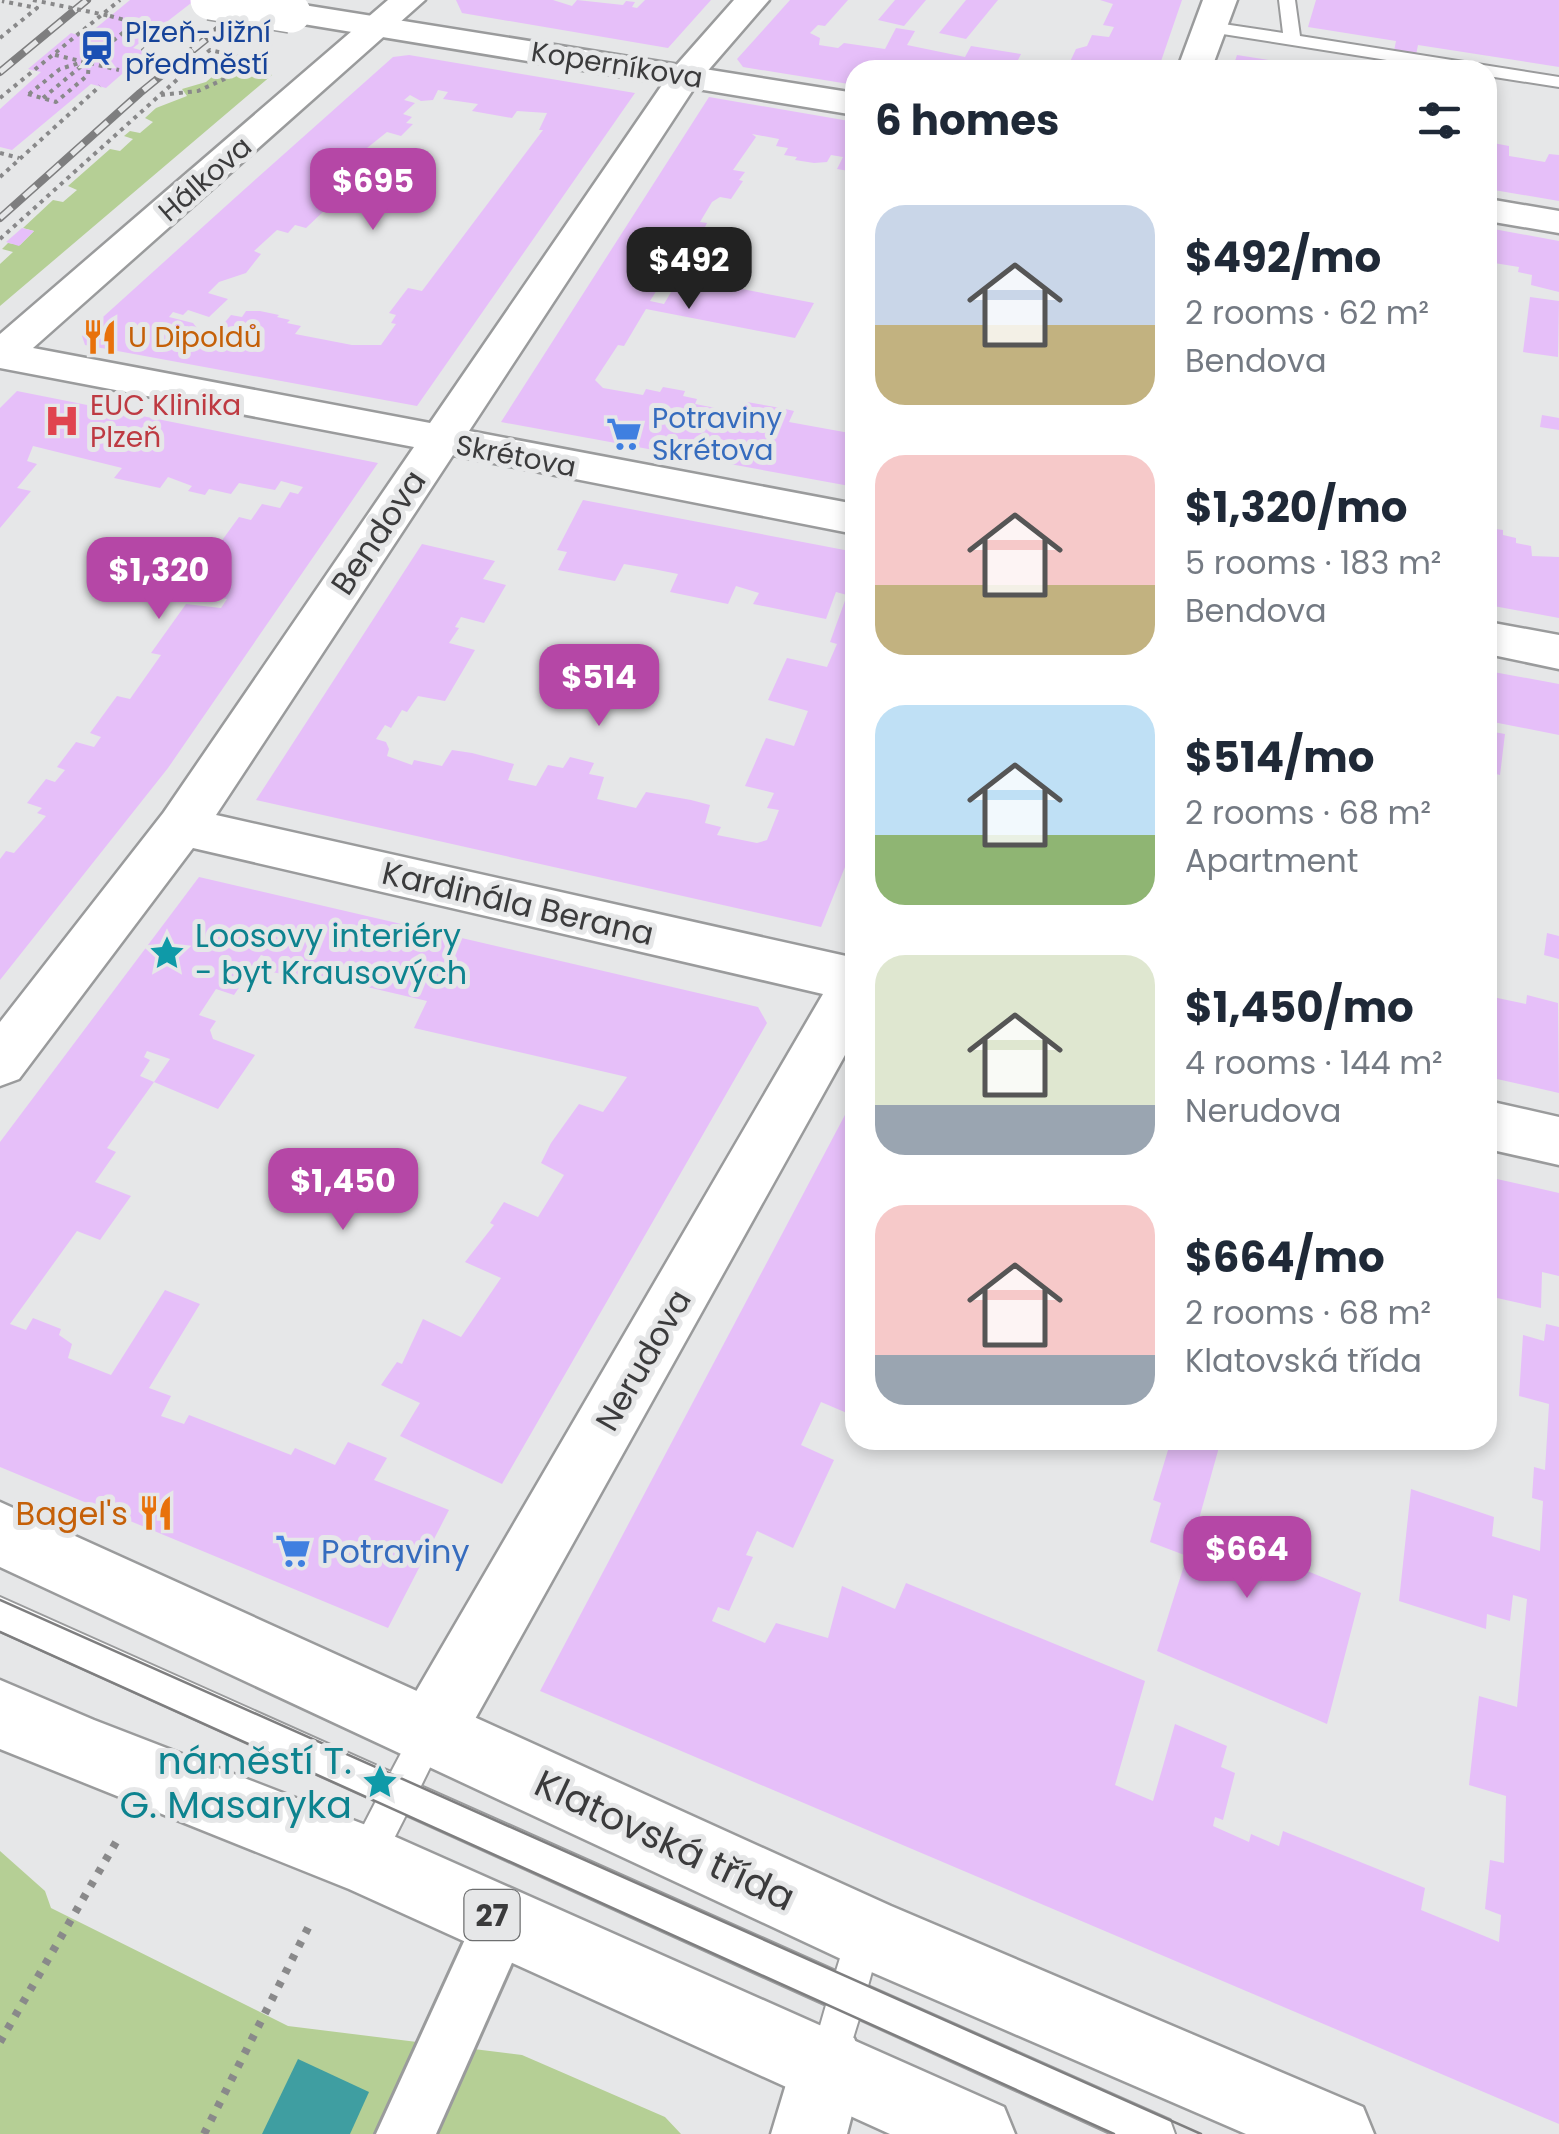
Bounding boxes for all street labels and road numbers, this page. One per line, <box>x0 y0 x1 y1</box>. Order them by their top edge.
street label: Koperníkova <box>528 32 706 98</box>
street label: Hálkova <box>150 127 260 231</box>
street label: Skrétova <box>453 425 579 487</box>
street label: Bendova <box>320 461 436 603</box>
street label: Kardinála Berana <box>378 850 658 956</box>
street label: Nerudova <box>584 1281 702 1439</box>
street label: Klatovská třída <box>526 1757 804 1923</box>
road number: 27 <box>464 1890 520 1940</box>

